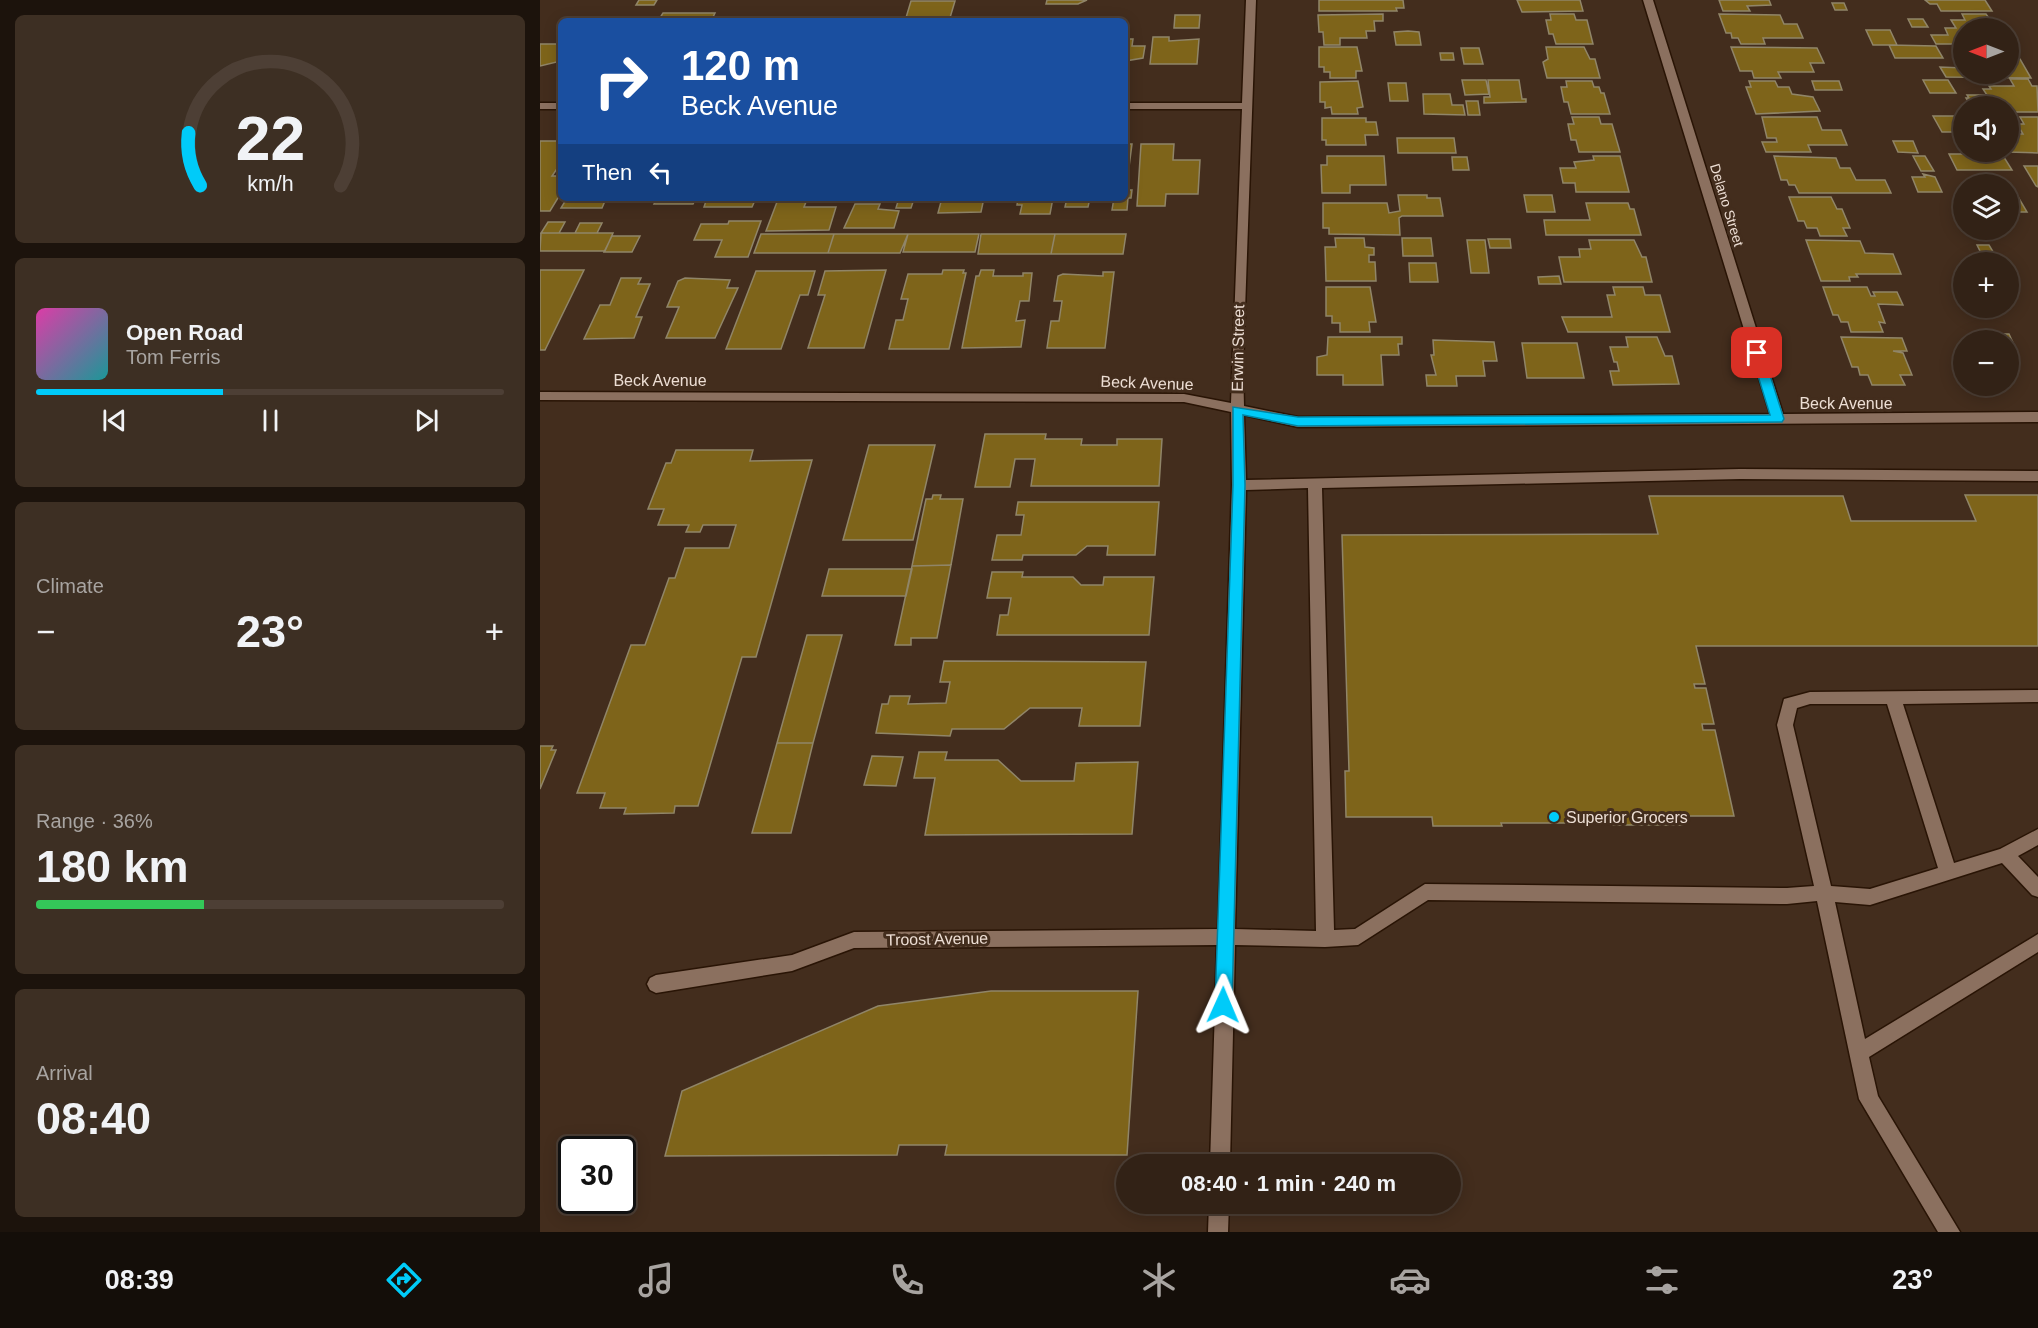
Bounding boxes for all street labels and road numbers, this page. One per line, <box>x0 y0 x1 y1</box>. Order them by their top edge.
street label: Delano Street <box>1707 162 1747 248</box>
street label: Erwin Street <box>1229 304 1247 392</box>
street label: Beck Avenue <box>613 372 707 389</box>
street label: Beck Avenue <box>1100 373 1194 393</box>
street label: Beck Avenue <box>1799 395 1893 412</box>
street label: Troost Avenue <box>886 930 988 948</box>

